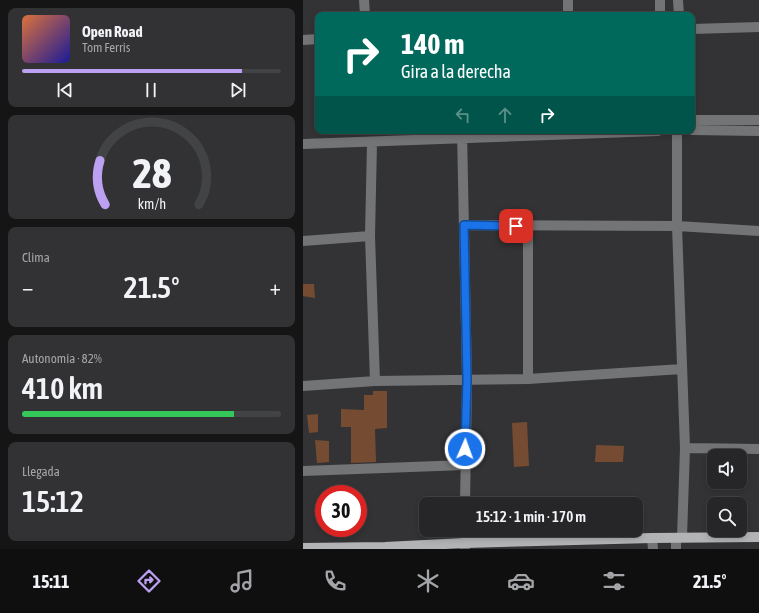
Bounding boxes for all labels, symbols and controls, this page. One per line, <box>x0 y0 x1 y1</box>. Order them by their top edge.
text: Open Road <box>82 23 143 40</box>
icon: right <box>335 28 387 80</box>
text: 140 m <box>401 28 464 60</box>
text: Tom Ferris <box>82 40 130 55</box>
text: Gira a la derecha <box>401 61 511 82</box>
icon: previous <box>54 79 76 101</box>
icon: pause <box>140 79 162 101</box>
icon: next <box>227 79 249 101</box>
icon: left <box>452 104 474 126</box>
icon: ahead <box>494 104 516 126</box>
icon: right <box>536 104 558 126</box>
text: 28 <box>132 149 171 197</box>
text: km/h <box>137 196 166 212</box>
pin <box>499 209 533 243</box>
icon: arrive <box>505 215 527 237</box>
text: Clima <box>22 250 50 265</box>
text: 21.5° <box>124 270 179 304</box>
text: − <box>22 274 33 300</box>
text: + <box>270 274 281 300</box>
text: Autonomía · 82% <box>22 351 102 366</box>
text: 410 km <box>22 371 103 405</box>
position arrow <box>444 428 486 470</box>
map controls <box>707 449 747 537</box>
button: sound <box>707 449 747 489</box>
text: Llegada <box>22 464 60 479</box>
text: 15:12 <box>22 484 84 518</box>
speed limit sign: 30 <box>315 485 367 537</box>
button: search <box>707 497 747 537</box>
text: 15:12 · 1 min · 170 m <box>476 508 586 525</box>
icon: directions <box>135 567 163 595</box>
icon: music <box>228 567 256 595</box>
icon: phone <box>321 567 349 595</box>
icon: climate <box>414 567 442 595</box>
icon: car <box>507 567 535 595</box>
icon: filters <box>600 567 628 595</box>
text: 15:11 <box>33 571 70 592</box>
text: 21.5° <box>693 571 726 592</box>

